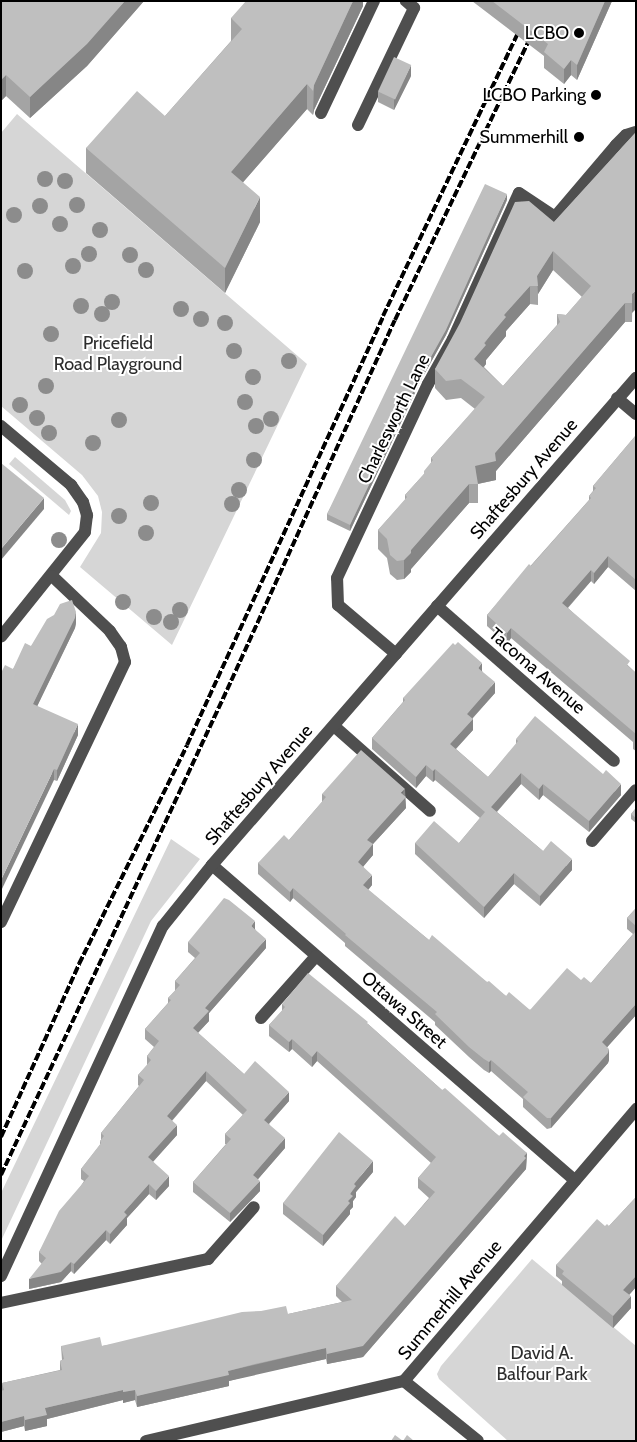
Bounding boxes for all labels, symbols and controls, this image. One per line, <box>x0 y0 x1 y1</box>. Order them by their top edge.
place label: LCBO <box>525 22 569 44</box>
marker: LCBO <box>573 27 585 39</box>
place label: LCBO Parking <box>482 84 586 106</box>
marker: LCBO Parking <box>590 89 602 101</box>
place label: Summerhill <box>480 126 568 148</box>
marker: Summerhill <box>572 130 586 144</box>
park label: Pricefield Road Playground <box>54 333 182 376</box>
street label: Charlesworth Lane <box>353 351 435 487</box>
street label: Shaftesbury Avenue <box>466 414 582 544</box>
street label: Tacoma Avenue <box>484 623 590 719</box>
street label: Shaftesbury Avenue <box>201 720 317 850</box>
street label: Ottawa Street <box>357 967 451 1053</box>
street label: Summerhill Avenue <box>394 1236 506 1364</box>
park label: David A. Balfour Park <box>497 1343 587 1386</box>

